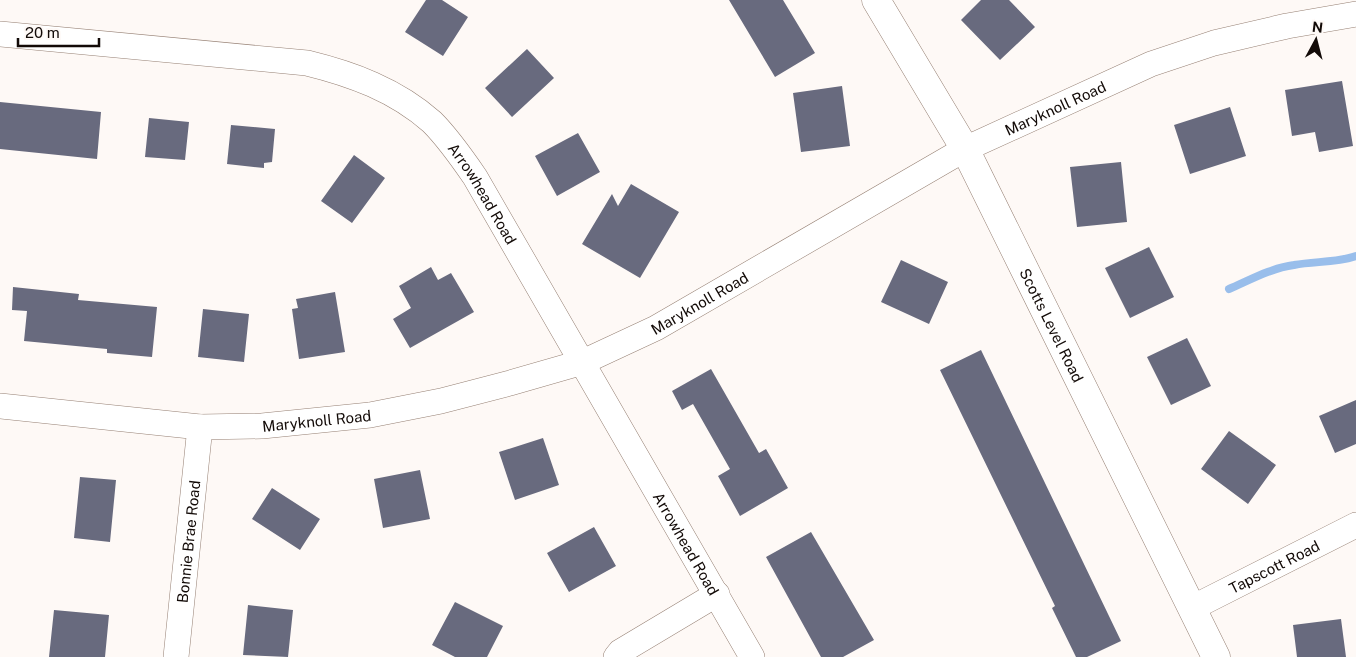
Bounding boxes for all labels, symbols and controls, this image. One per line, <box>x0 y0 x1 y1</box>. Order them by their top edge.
scale bar <box>18 15 99 47</box>
north arrow <box>1291 15 1341 65</box>
text: N <box>1311 18 1324 36</box>
text: 20 m <box>25 24 60 41</box>
street label: Maryknoll Road <box>1002 77 1108 138</box>
street label: Arrowhead Road <box>445 139 520 247</box>
street label: Scotts Level Road <box>1017 265 1087 385</box>
street label: Maryknoll Road <box>648 268 751 338</box>
street label: Maryknoll Road <box>261 406 372 434</box>
street label: Bonnie Brae Road <box>173 479 203 604</box>
street label: Arrowhead Road <box>650 489 723 598</box>
street label: Tapscott Road <box>1226 536 1322 596</box>

